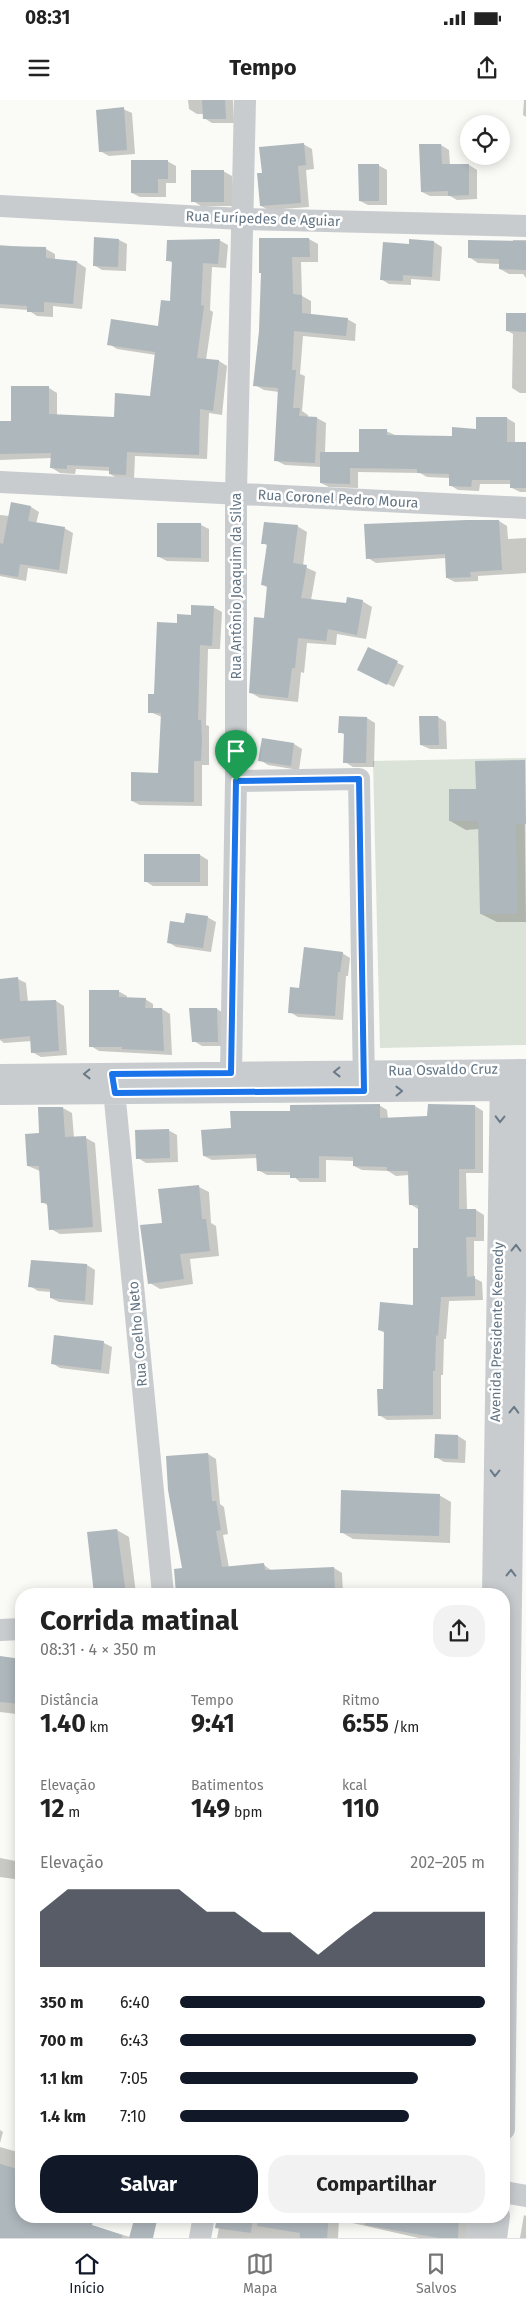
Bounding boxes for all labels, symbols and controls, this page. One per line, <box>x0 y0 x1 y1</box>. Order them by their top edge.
text: 08:31 <box>25 6 70 29</box>
icon: menu <box>25 54 53 82</box>
text: Tempo <box>229 54 297 81</box>
icon: share <box>473 54 501 82</box>
map controls <box>460 115 510 165</box>
button: locate <box>460 115 510 165</box>
street label: Rua Eurípedes de Aguiar <box>185 208 341 230</box>
street label: Rua Coronel Pedro Moura <box>257 486 419 512</box>
street label: Rua Antônio Joaquim da Silva <box>228 493 245 679</box>
pin <box>215 730 257 781</box>
icon: arrive <box>222 737 250 765</box>
street label: Rua Osvaldo Cruz <box>388 1061 498 1079</box>
one-way arrow <box>333 1066 341 1077</box>
one-way arrow <box>83 1069 91 1079</box>
one-way arrow <box>395 1086 403 1096</box>
one-way arrow <box>495 1115 506 1123</box>
street label: Avenida Presidente Keenedy <box>487 1242 507 1422</box>
one-way arrow <box>511 1244 521 1252</box>
street label: Rua Coelho Neto <box>125 1281 151 1387</box>
one-way arrow <box>509 1406 519 1414</box>
one-way arrow <box>490 1470 500 1478</box>
one-way arrow <box>506 1569 517 1577</box>
text: Corrida matinal <box>40 1604 238 1637</box>
button: share <box>433 1605 485 1657</box>
text: 08:31 · 4 × 350 m <box>40 1640 156 1659</box>
text: Distância <box>40 1692 99 1709</box>
text: Tempo <box>191 1692 234 1709</box>
text: Ritmo <box>342 1692 380 1709</box>
text: 1.40 <box>40 1709 86 1739</box>
text: 9:41 <box>191 1709 235 1739</box>
text: 6:55 <box>342 1709 389 1739</box>
text: km <box>86 1719 109 1736</box>
text: /km <box>389 1719 419 1736</box>
text: Elevação <box>40 1777 96 1794</box>
text: Batimentos <box>191 1777 264 1794</box>
text: kcal <box>342 1777 367 1794</box>
text: 12 <box>40 1794 65 1824</box>
text: 149 <box>191 1794 230 1824</box>
text: 110 <box>342 1794 379 1824</box>
text: m <box>65 1804 80 1821</box>
text: bpm <box>230 1804 263 1821</box>
text: Elevação <box>40 1853 104 1872</box>
text: 202–205 m <box>410 1853 485 1872</box>
text: 350 m <box>40 1993 84 2012</box>
text: 6:40 <box>120 1993 150 2012</box>
text: 700 m <box>40 2031 83 2050</box>
text: 6:43 <box>120 2031 149 2050</box>
text: 1.1 km <box>40 2069 83 2088</box>
text: 7:05 <box>120 2069 148 2088</box>
text: 1.4 km <box>40 2107 86 2126</box>
text: 7:10 <box>120 2107 146 2126</box>
button: Salvar <box>40 2155 258 2213</box>
button: Compartilhar <box>268 2155 485 2213</box>
tab: Início <box>69 2250 104 2297</box>
tab: Mapa <box>243 2250 277 2297</box>
tab: Salvos <box>416 2250 457 2297</box>

